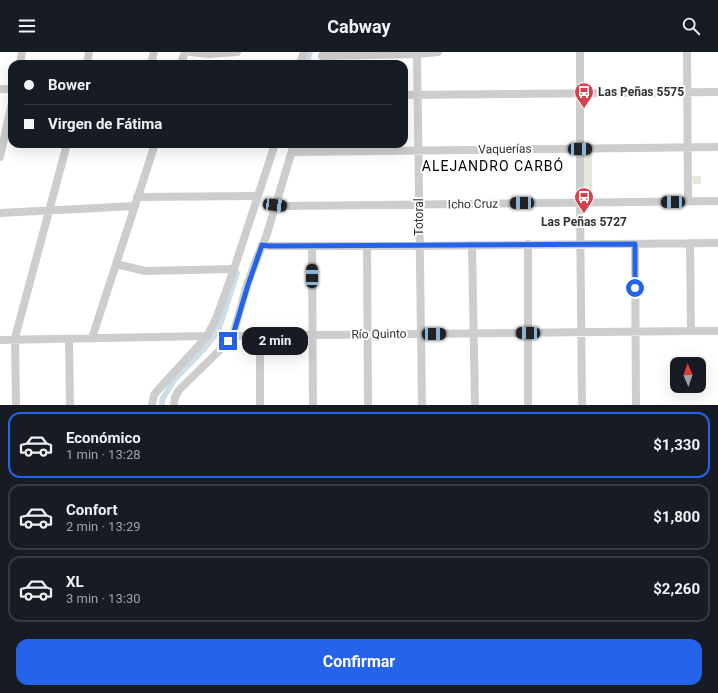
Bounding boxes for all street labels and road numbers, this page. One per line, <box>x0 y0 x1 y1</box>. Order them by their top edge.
street label: Vaquerías <box>478 142 532 156</box>
street label: Icho Cruz <box>448 197 498 211</box>
street label: Totoral <box>412 198 426 236</box>
street label: Río Quinto <box>351 327 407 341</box>

